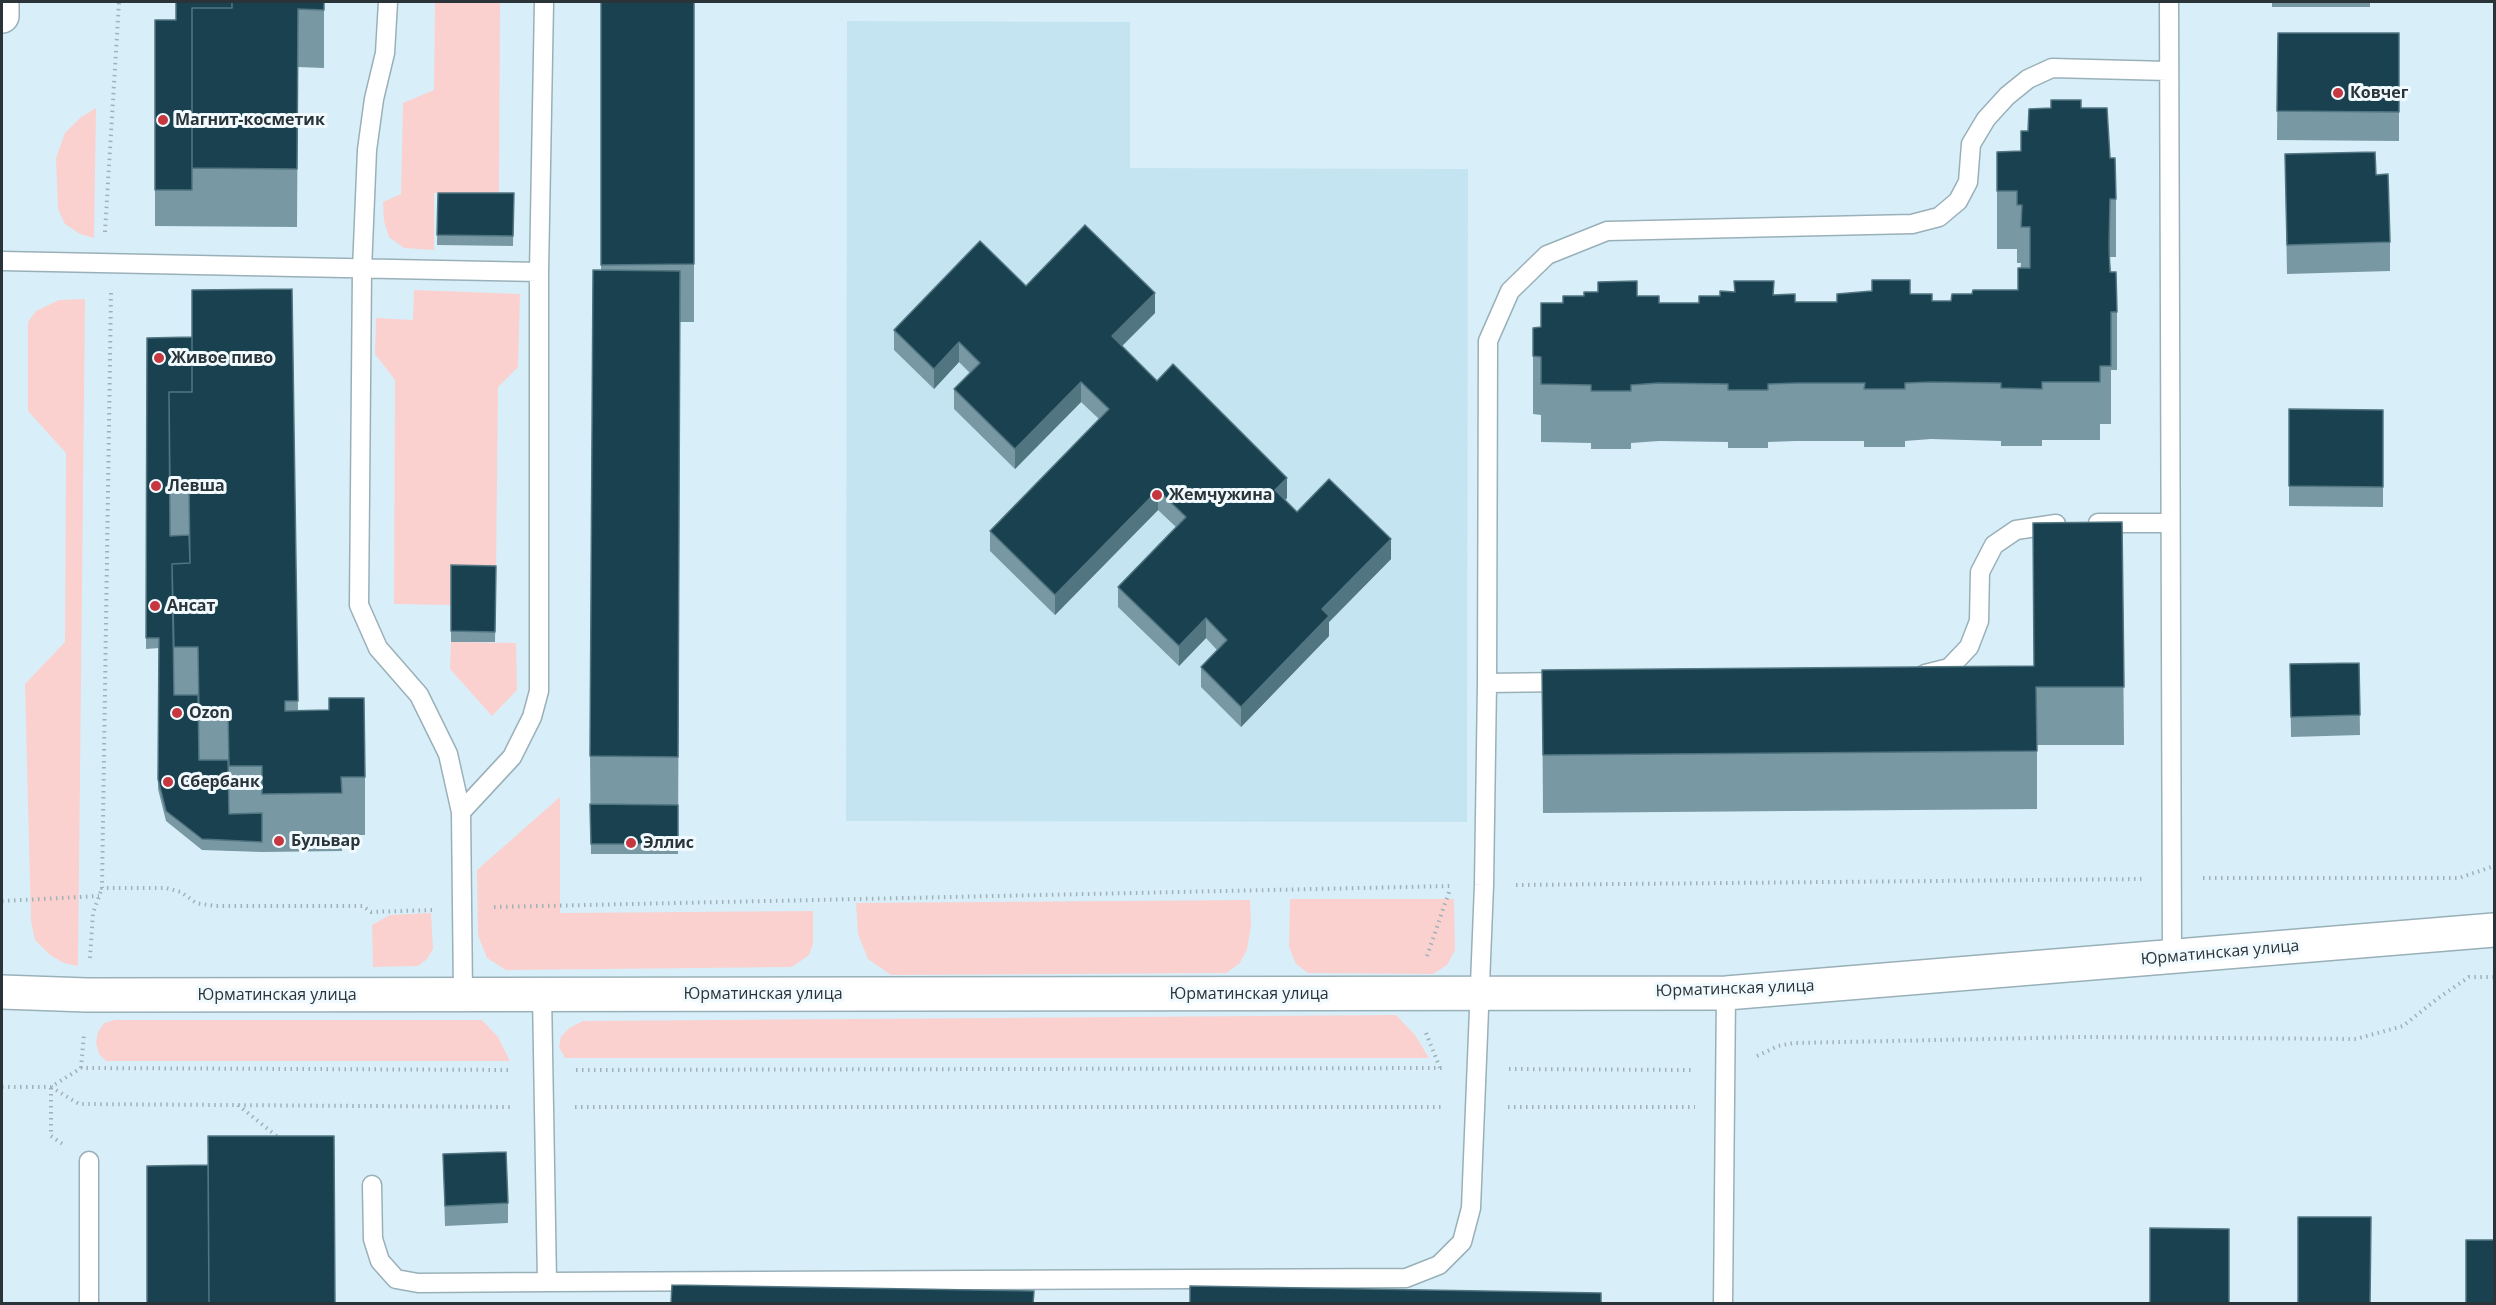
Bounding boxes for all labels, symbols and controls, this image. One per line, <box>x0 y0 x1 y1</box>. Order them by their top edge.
place label: Ковчег <box>2350 83 2408 103</box>
marker: Ковчег <box>2331 86 2345 100</box>
place label: Магнит-косметик <box>175 110 325 130</box>
marker: Магнит-косметик <box>156 113 170 127</box>
place label: Живое пиво <box>171 348 273 368</box>
marker: Живое пиво <box>152 351 166 365</box>
place label: Левша <box>168 476 225 496</box>
marker: Левша <box>149 479 163 493</box>
place label: Жемчужина <box>1169 485 1272 505</box>
marker: Жемчужина <box>1150 488 1164 502</box>
place label: Ансат <box>167 596 215 616</box>
marker: Ансат <box>148 599 162 613</box>
place label: Ozon <box>189 703 230 723</box>
marker: Ozon <box>170 706 184 720</box>
place label: Сбербанк <box>180 772 260 792</box>
marker: Сбербанк <box>161 775 175 789</box>
place label: Бульвар <box>291 831 360 851</box>
place label: Эллис <box>643 833 694 853</box>
marker: Бульвар <box>272 834 286 848</box>
marker: Эллис <box>624 836 638 850</box>
street label: Юрматинская улица <box>2140 937 2300 969</box>
street label: Юрматинская улица <box>1655 977 1815 1001</box>
street label: Юрматинская улица <box>683 984 843 1004</box>
street label: Юрматинская улица <box>1169 984 1329 1004</box>
street label: Юрматинская улица <box>197 985 357 1005</box>

